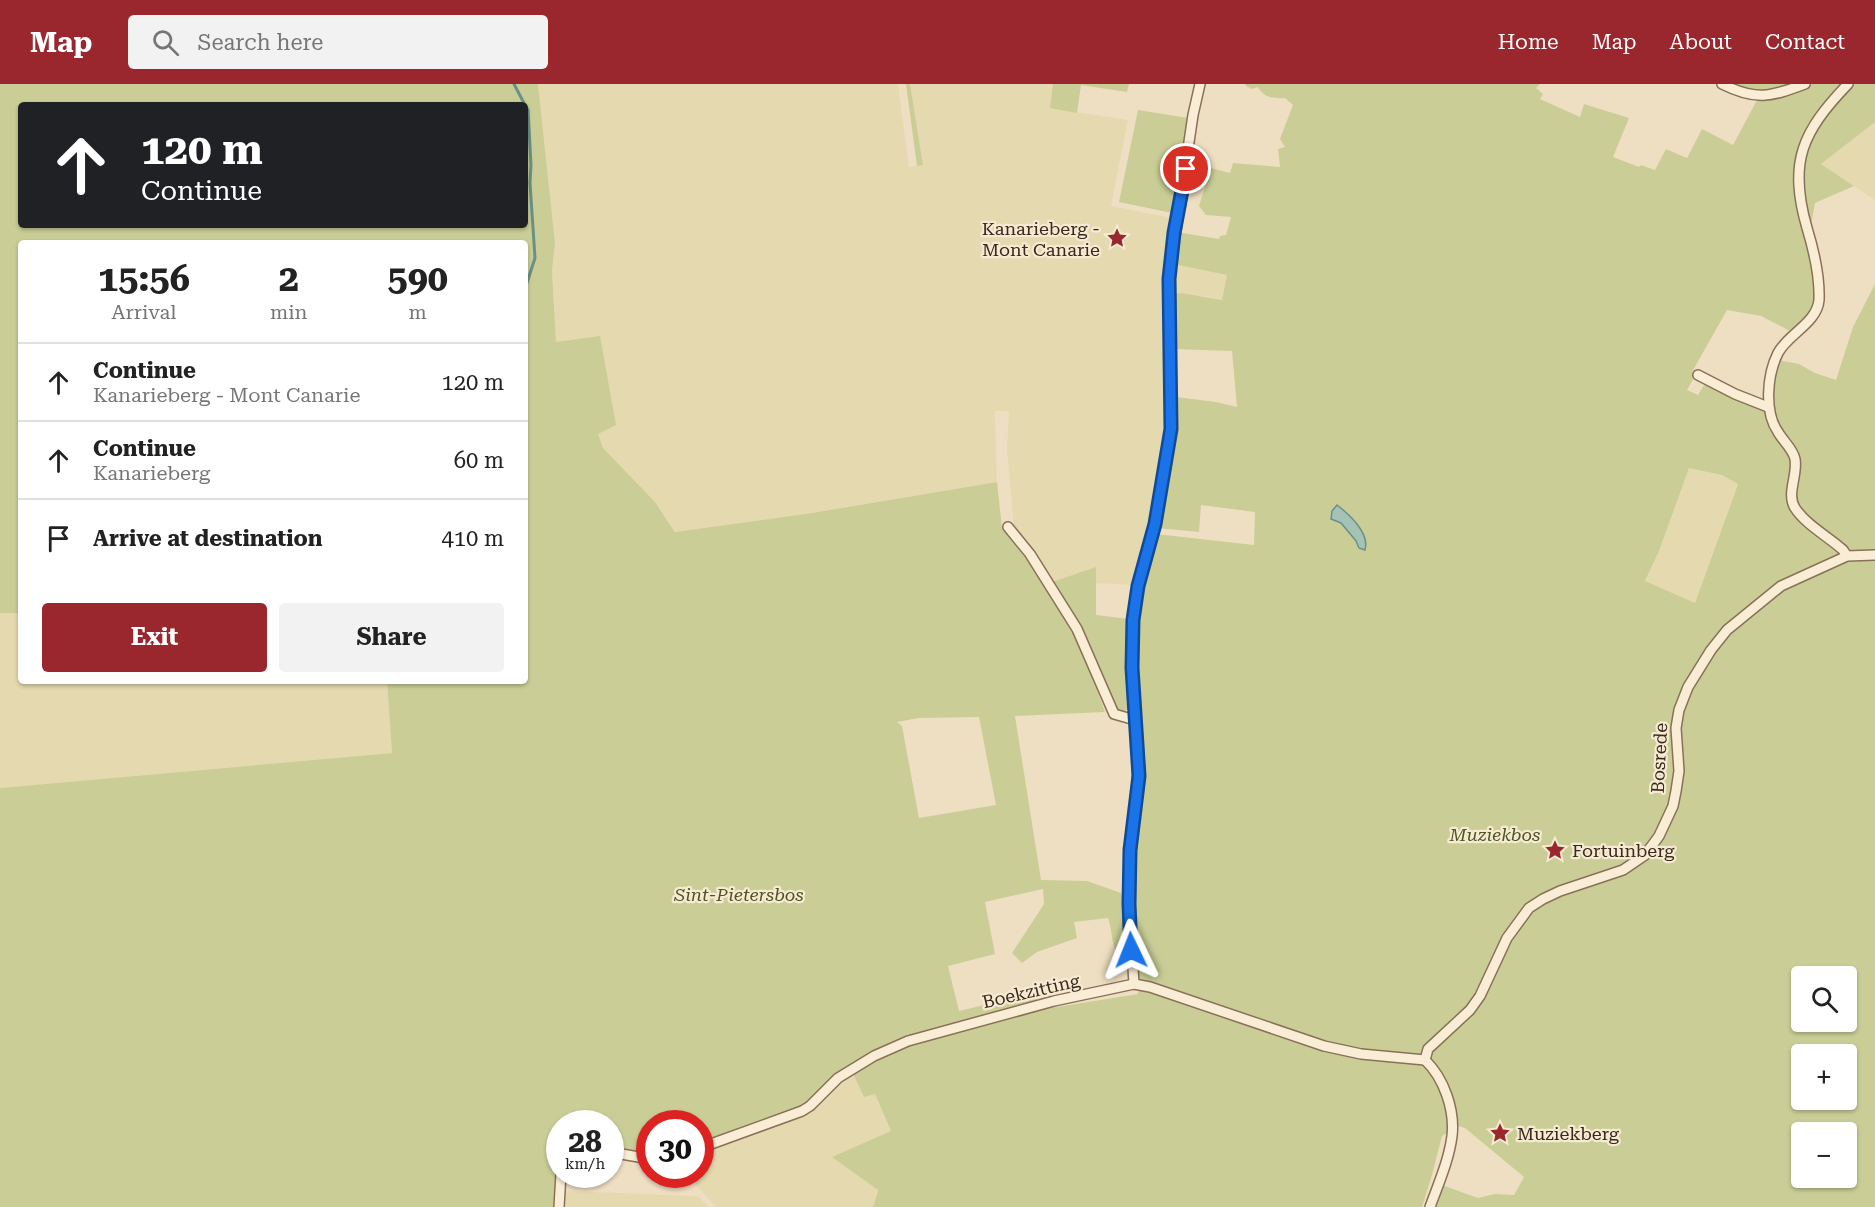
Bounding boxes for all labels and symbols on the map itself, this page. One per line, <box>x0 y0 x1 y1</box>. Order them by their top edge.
pin <box>1160 143 1211 194</box>
place label: Kanarieberg - Mont Canarie <box>982 218 1100 260</box>
place icon: Kanarieberg - Mont Canarie <box>1105 226 1129 250</box>
street label: Bosrede <box>1647 722 1671 794</box>
park label: Muziekbos <box>1449 824 1540 845</box>
place icon: Fortuinberg <box>1543 838 1567 862</box>
place label: Fortuinberg <box>1572 840 1675 861</box>
park label: Sint-Pietersbos <box>673 884 804 905</box>
position arrow <box>1099 918 1163 982</box>
street label: Boekzitting <box>980 969 1083 1012</box>
speed limit sign: 30 <box>636 1110 714 1188</box>
place icon: Muziekberg <box>1488 1121 1512 1145</box>
place label: Muziekberg <box>1517 1123 1620 1144</box>

